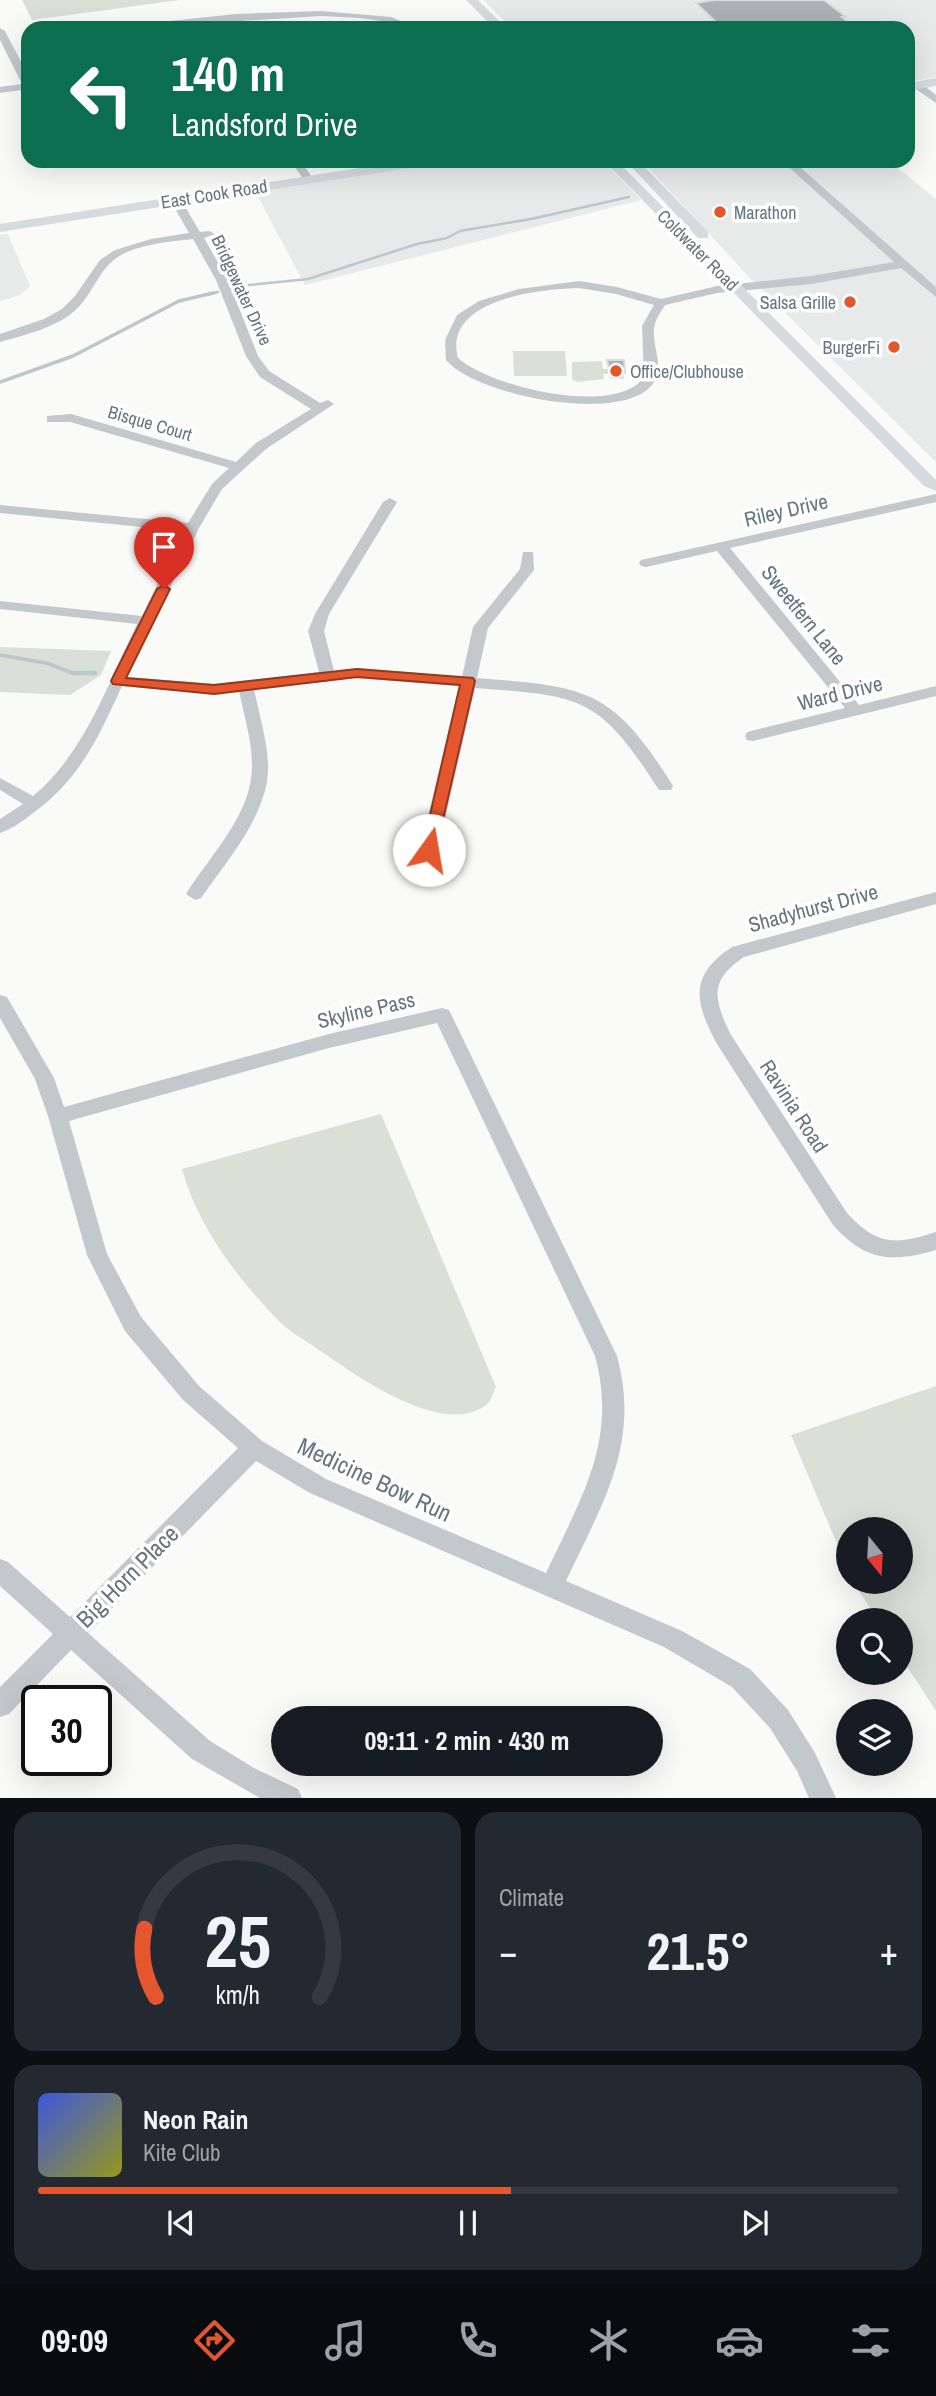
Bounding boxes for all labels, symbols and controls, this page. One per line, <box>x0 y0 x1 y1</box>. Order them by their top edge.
text: 140 m <box>171 40 285 106</box>
icon: left <box>56 49 147 140</box>
text: Landsford Drive <box>171 103 358 146</box>
street label: East Cook Road <box>159 173 269 215</box>
place label: Marathon <box>734 200 796 225</box>
street label: Coldwater Road <box>652 204 744 296</box>
marker: Marathon <box>712 204 728 220</box>
street label: Bridgewater Drive <box>206 231 278 349</box>
place label: Salsa Grille <box>760 290 836 315</box>
marker: Salsa Grille <box>842 294 858 310</box>
place label: BurgerFi <box>823 335 880 360</box>
marker: BurgerFi <box>886 339 902 355</box>
place label: Office/Clubhouse <box>630 359 744 384</box>
marker: Office/Clubhouse <box>608 363 624 379</box>
street label: Bisque Court <box>105 399 195 447</box>
street label: Riley Drive <box>741 486 831 534</box>
pin <box>134 517 194 589</box>
icon: arrive <box>145 528 183 566</box>
street label: Sweetfern Lane <box>755 559 853 671</box>
street label: Ward Drive <box>795 668 885 718</box>
position arrow <box>392 813 466 887</box>
street label: Shadyhurst Drive <box>745 877 881 939</box>
street label: Skyline Pass <box>314 985 418 1035</box>
street label: Ravinia Road <box>753 1054 835 1158</box>
street label: Medicine Bow Run <box>293 1429 457 1529</box>
north arrow <box>836 1517 914 1594</box>
map controls <box>836 1517 913 1776</box>
street label: Big Horn Place <box>69 1518 185 1634</box>
button: search <box>836 1608 913 1685</box>
speed limit sign: 30 <box>21 1685 112 1776</box>
button: layers <box>836 1699 913 1776</box>
text: 09:11 · 2 min · 430 m <box>364 1723 570 1758</box>
text: Climate <box>499 1882 564 1913</box>
text: 25 <box>204 1893 271 1991</box>
text: 21.5° <box>647 1916 750 1986</box>
text: − <box>499 1926 517 1977</box>
text: + <box>880 1926 898 1977</box>
text: km/h <box>215 1978 260 2012</box>
text: Neon Rain <box>143 2102 248 2137</box>
text: Kite Club <box>143 2137 221 2168</box>
icon: previous <box>162 2204 200 2242</box>
icon: pause <box>449 2204 487 2242</box>
icon: next <box>736 2204 774 2242</box>
icon: directions <box>190 2316 239 2365</box>
icon: music <box>321 2316 370 2365</box>
icon: phone <box>453 2316 502 2365</box>
icon: climate <box>584 2316 633 2365</box>
icon: car <box>715 2316 764 2365</box>
icon: filters <box>846 2316 895 2365</box>
text: 09:09 <box>41 2319 108 2362</box>

